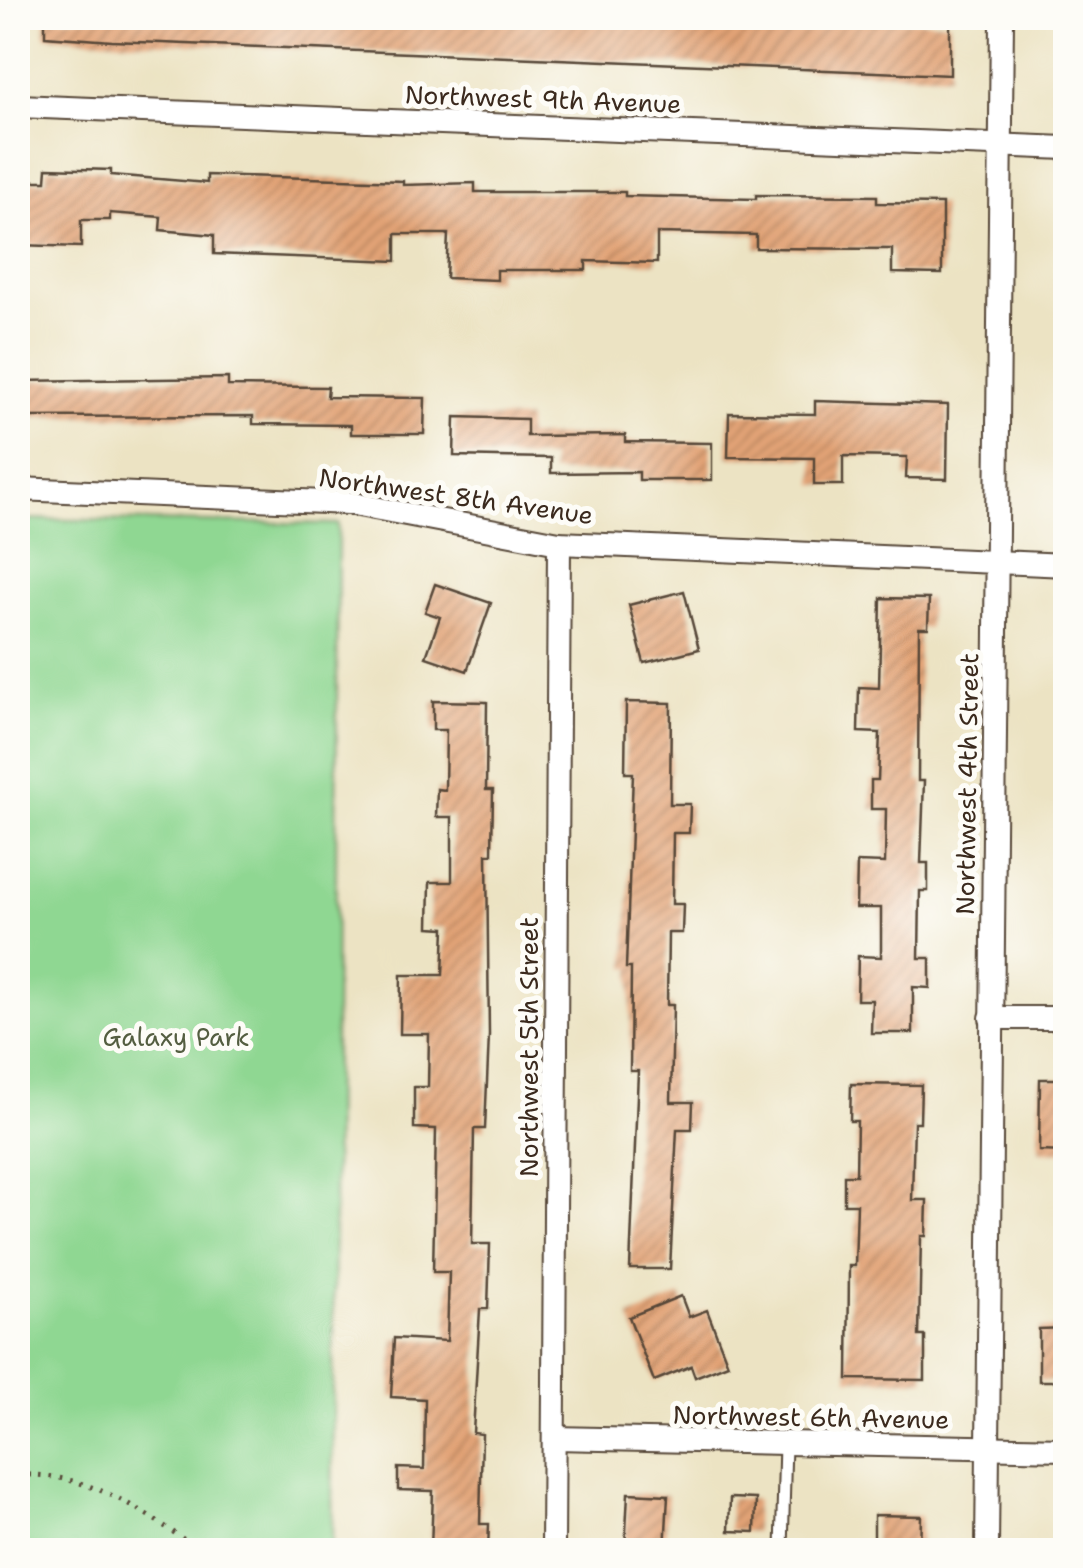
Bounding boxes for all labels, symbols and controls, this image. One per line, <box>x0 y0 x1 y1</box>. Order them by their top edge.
street label: Northwest 9th Avenue <box>404 77 682 121</box>
street label: Northwest 8th Avenue <box>317 460 595 532</box>
street label: Northwest 4th Street <box>948 653 986 915</box>
street label: Northwest 5th Street <box>512 917 546 1177</box>
park label: Galaxy Park <box>102 1020 250 1054</box>
street label: Northwest 6th Avenue <box>672 1398 950 1436</box>

